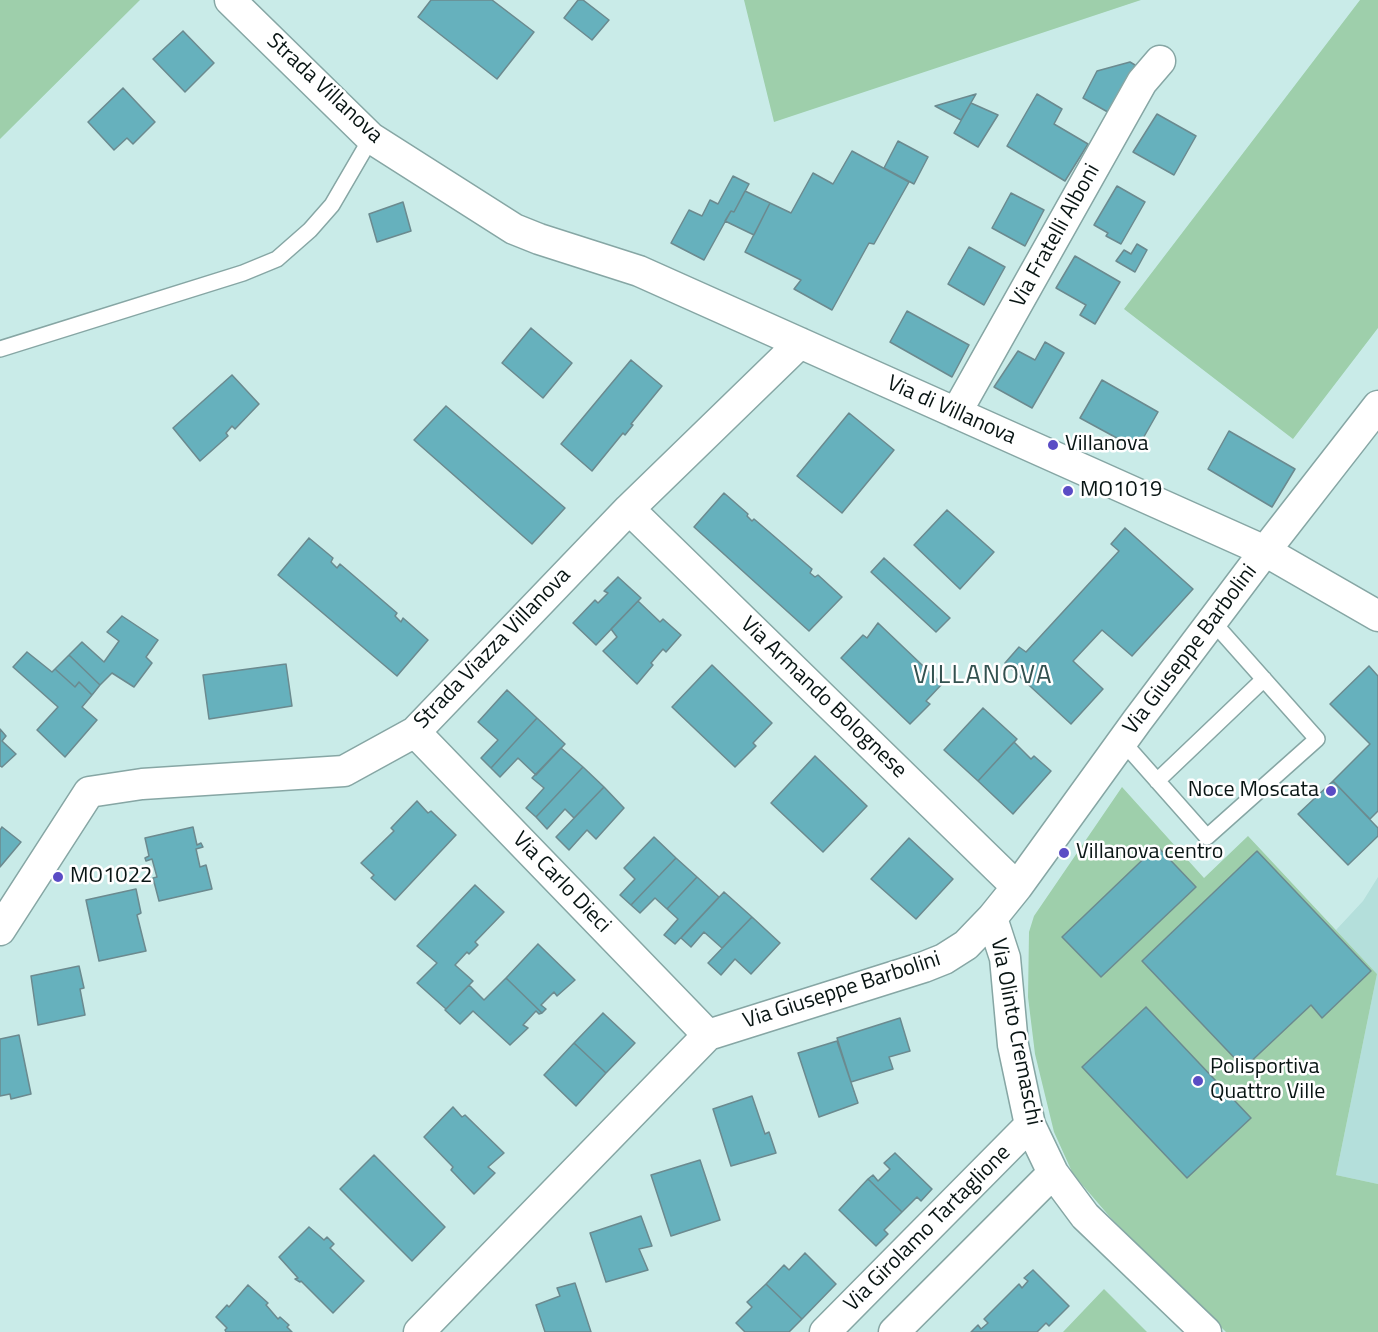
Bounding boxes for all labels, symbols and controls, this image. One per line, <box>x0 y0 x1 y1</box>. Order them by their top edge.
street label: Strada Villanova <box>260 29 388 149</box>
street label: Via Fratelli Alboni <box>1006 160 1106 312</box>
street label: Via di Villanova <box>882 371 1020 451</box>
place label: Villanova <box>1065 432 1148 458</box>
marker: Villanova <box>1046 438 1060 452</box>
place label: MO1019 <box>1080 478 1162 504</box>
marker: MO1019 <box>1061 484 1075 498</box>
street label: Via Giuseppe Barbolini <box>1118 560 1264 740</box>
street label: Strada Viazza Villanova <box>409 563 577 735</box>
street label: Via Armando Bolognese <box>734 612 912 784</box>
district label: VILLANOVA <box>913 661 1053 693</box>
place label: Noce Moscata <box>1188 778 1319 804</box>
marker: Noce Moscata <box>1324 784 1338 798</box>
street label: Via Carlo Dieci <box>506 827 616 939</box>
place label: Villanova centro <box>1076 840 1223 866</box>
marker: Villanova centro <box>1057 846 1071 860</box>
place label: MO1022 <box>70 864 152 890</box>
marker: MO1022 <box>51 870 65 884</box>
street label: Via Olinto Cremaschi <box>984 936 1046 1128</box>
street label: Via Giuseppe Barbolini <box>740 947 944 1035</box>
place label: Polisportiva Quattro Ville <box>1210 1055 1325 1106</box>
marker: Polisportiva Quattro Ville <box>1191 1074 1205 1088</box>
street label: Via Girolamo Tartaglione <box>839 1140 1017 1318</box>

